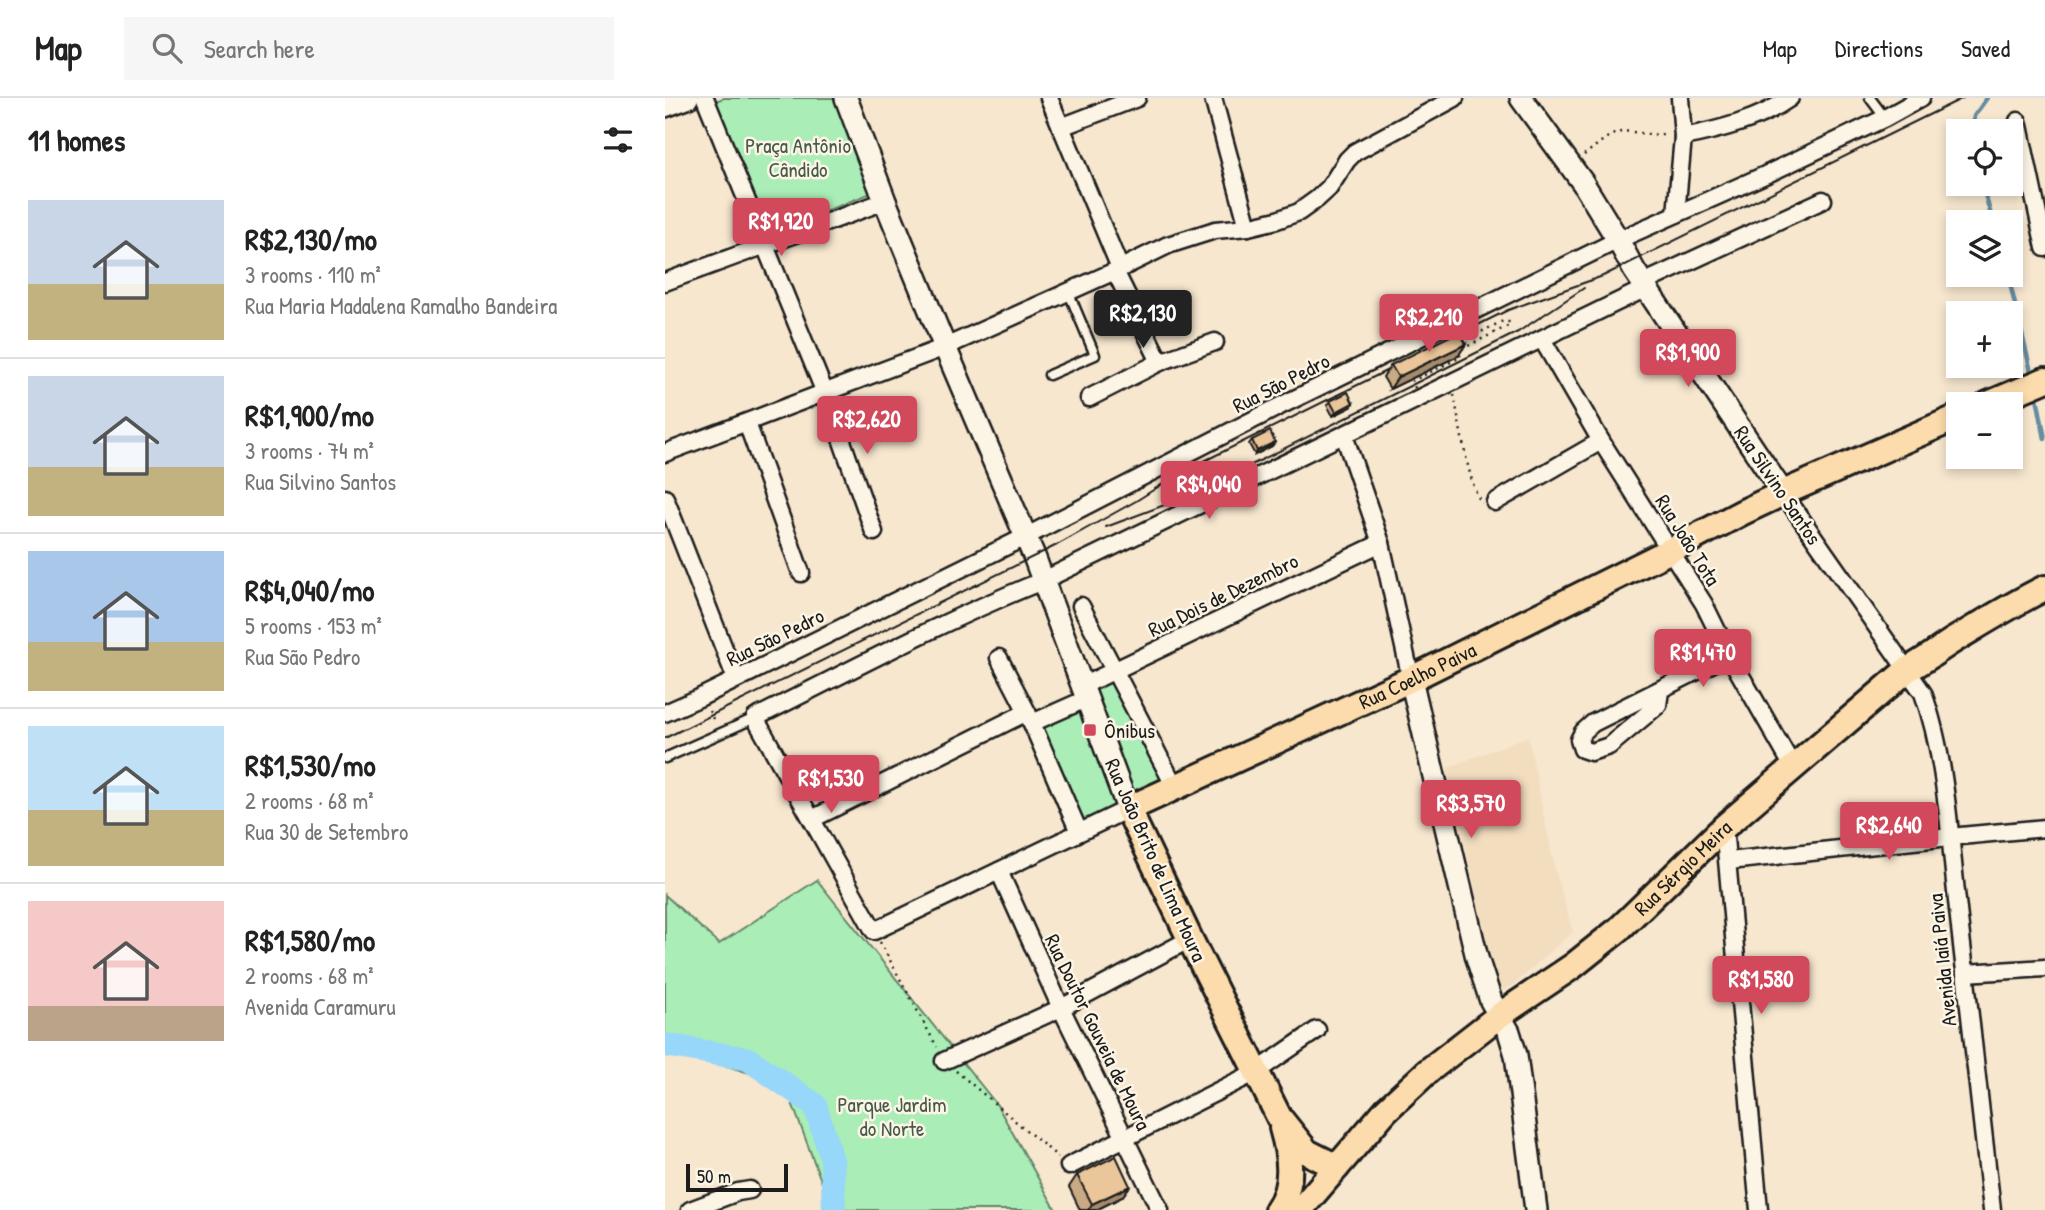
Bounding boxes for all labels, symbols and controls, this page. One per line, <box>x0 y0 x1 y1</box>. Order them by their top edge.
search box <box>124 17 614 80</box>
text: Map <box>35 26 82 70</box>
icon: search <box>148 29 186 67</box>
text: Search here <box>204 31 315 66</box>
text: Map <box>1763 32 1797 64</box>
text: Directions <box>1835 32 1923 64</box>
text: Saved <box>1961 32 2010 64</box>
map controls <box>1946 119 2023 469</box>
button: locate <box>1946 119 2023 196</box>
text: 11 homes <box>28 120 125 160</box>
icon: filters <box>599 121 637 159</box>
park label: Praça Antônio Cândido <box>745 131 851 184</box>
pin: R$1,920 <box>716 198 846 258</box>
text: R$1,920 <box>749 205 813 236</box>
button: layers <box>1946 210 2023 287</box>
text: R$2,130/mo <box>245 219 377 259</box>
icon: home <box>84 228 168 312</box>
text: 3 rooms · 110 m² <box>245 259 381 290</box>
text: Rua Maria Madalena Ramalho Bandeira <box>245 290 557 321</box>
pin: R$2,130 <box>1078 290 1208 350</box>
pin: R$2,210 <box>1364 294 1494 354</box>
text: R$2,130 <box>1110 297 1176 328</box>
text: R$2,210 <box>1396 301 1462 332</box>
button: + <box>1946 301 2023 378</box>
pin: R$1,900 <box>1623 330 1753 389</box>
text: R$1,900 <box>1656 336 1720 367</box>
street label: Rua São Pedro <box>1227 346 1335 420</box>
button: − <box>1946 392 2023 469</box>
text: R$1,900/mo <box>245 395 374 435</box>
pin: R$2,620 <box>802 396 932 456</box>
text: R$2,620 <box>833 403 901 434</box>
icon: home <box>84 404 168 488</box>
street label: Rua Silvino Santos <box>1727 420 1829 550</box>
text: 3 rooms · 74 m² <box>245 435 374 466</box>
pin: R$4,040 <box>1144 462 1274 521</box>
text: Rua Silvino Santos <box>245 466 396 497</box>
text: R$4,040 <box>1177 468 1241 499</box>
street label: Rua João Tota <box>1649 489 1727 591</box>
street label: Rua Dois de Dezembro <box>1143 546 1303 644</box>
text: R$4,040/mo <box>245 570 374 610</box>
icon: home <box>84 579 168 663</box>
street label: Rua São Pedro <box>721 601 829 673</box>
text: 5 rooms · 153 m² <box>245 610 382 641</box>
pin: R$1,470 <box>1638 630 1768 689</box>
street label: Rua Coelho Paiva <box>1354 635 1481 716</box>
text: R$1,470 <box>1670 636 1736 667</box>
text: Rua São Pedro <box>245 641 360 672</box>
place label: Ônibus <box>1104 716 1155 745</box>
marker: Ônibus <box>1082 722 1098 738</box>
text: R$1,530/mo <box>245 745 376 785</box>
icon: home <box>84 754 168 838</box>
street label: Rua João Brito de Lima Moura <box>1098 754 1214 966</box>
pin: R$1,530 <box>766 756 896 815</box>
text: R$1,530 <box>798 762 864 793</box>
pin: R$3,570 <box>1406 780 1536 840</box>
text: 2 rooms · 68 m² <box>245 785 373 816</box>
text: R$3,570 <box>1437 787 1505 818</box>
pin: R$2,640 <box>1824 802 1954 862</box>
text: R$2,640 <box>1856 809 1922 840</box>
street label: Rua Sérgio Meira <box>1627 812 1738 922</box>
text: Rua 30 de Setembro <box>245 816 408 847</box>
street label: Avenida Iaiá Paiva <box>1921 892 1963 1028</box>
text: R$1,580/mo <box>245 920 375 960</box>
icon: home <box>84 929 168 1013</box>
street label: Rua Doutor Gouveia de Moura <box>1038 929 1158 1135</box>
pin: R$1,580 <box>1696 956 1826 1016</box>
text: 2 rooms · 68 m² <box>245 960 373 991</box>
text: R$1,580 <box>1728 963 1794 994</box>
text: Avenida Caramuru <box>245 991 396 1022</box>
park label: Parque Jardim do Norte <box>838 1090 947 1143</box>
scale bar <box>686 1161 787 1193</box>
text: 50 m <box>697 1163 731 1189</box>

